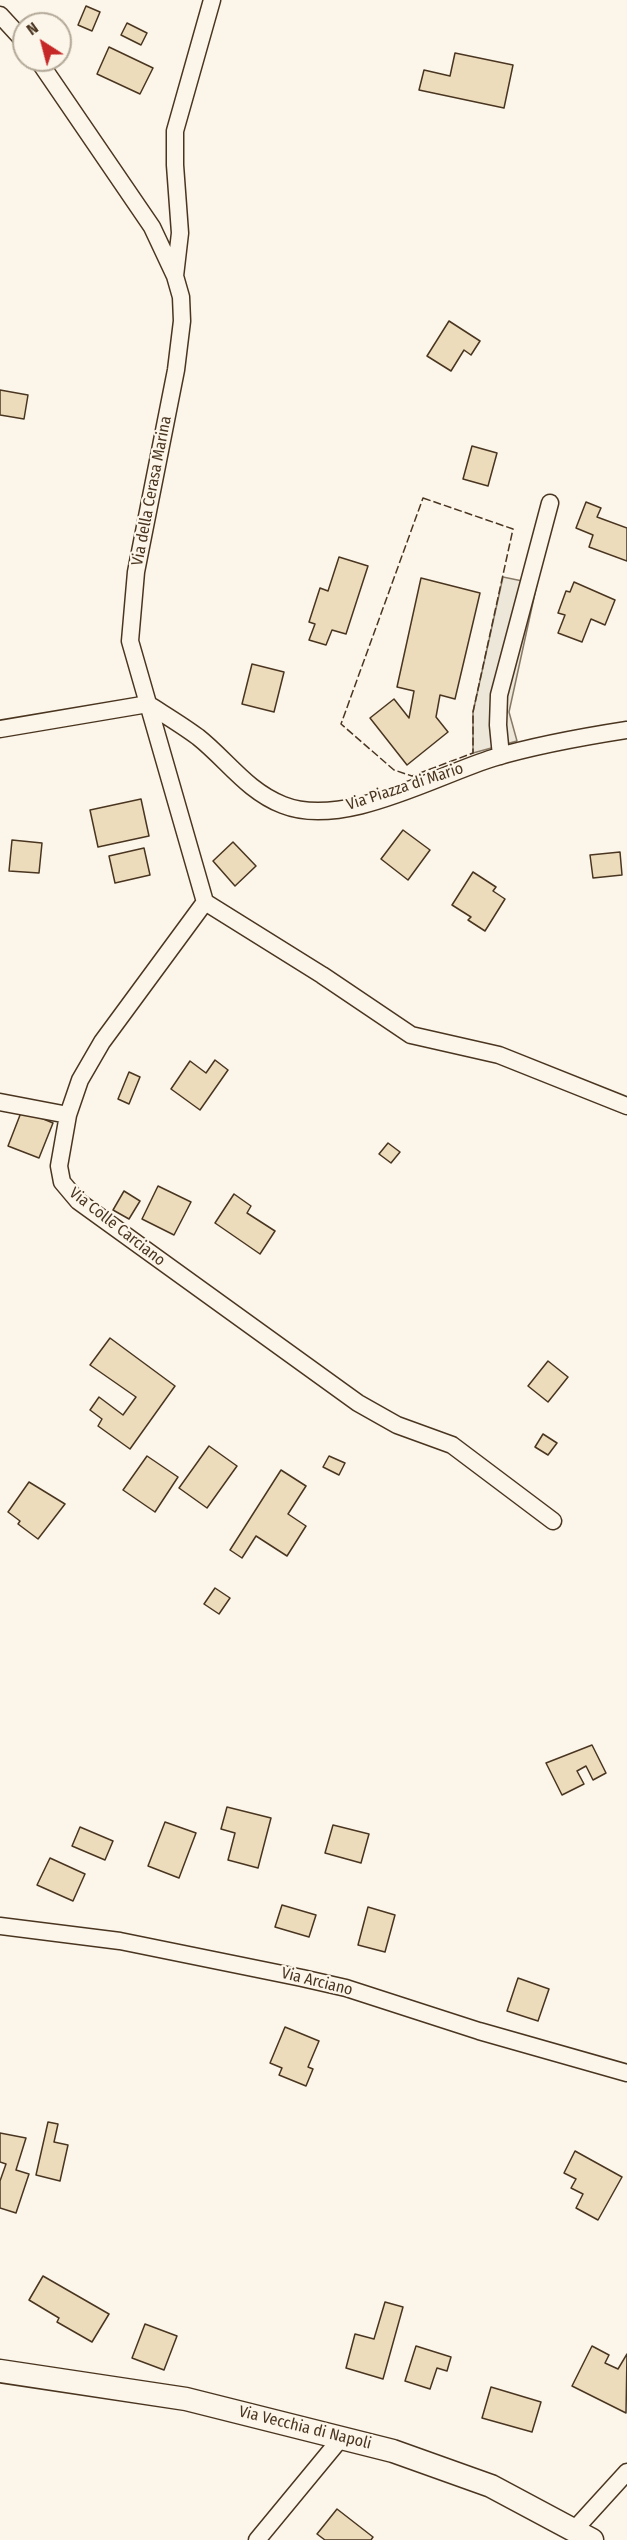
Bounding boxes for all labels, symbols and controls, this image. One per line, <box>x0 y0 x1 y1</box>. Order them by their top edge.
north arrow <box>12 12 72 72</box>
text: N <box>23 18 42 39</box>
street label: Via della Cerasa Marina <box>128 414 176 568</box>
street label: Via Piazza di Mario <box>344 759 466 815</box>
street label: Via Colle Carciano <box>65 1184 169 1270</box>
street label: Via Arciano <box>279 1964 355 2000</box>
street label: Via Vecchia di Napoli <box>237 2402 373 2454</box>

